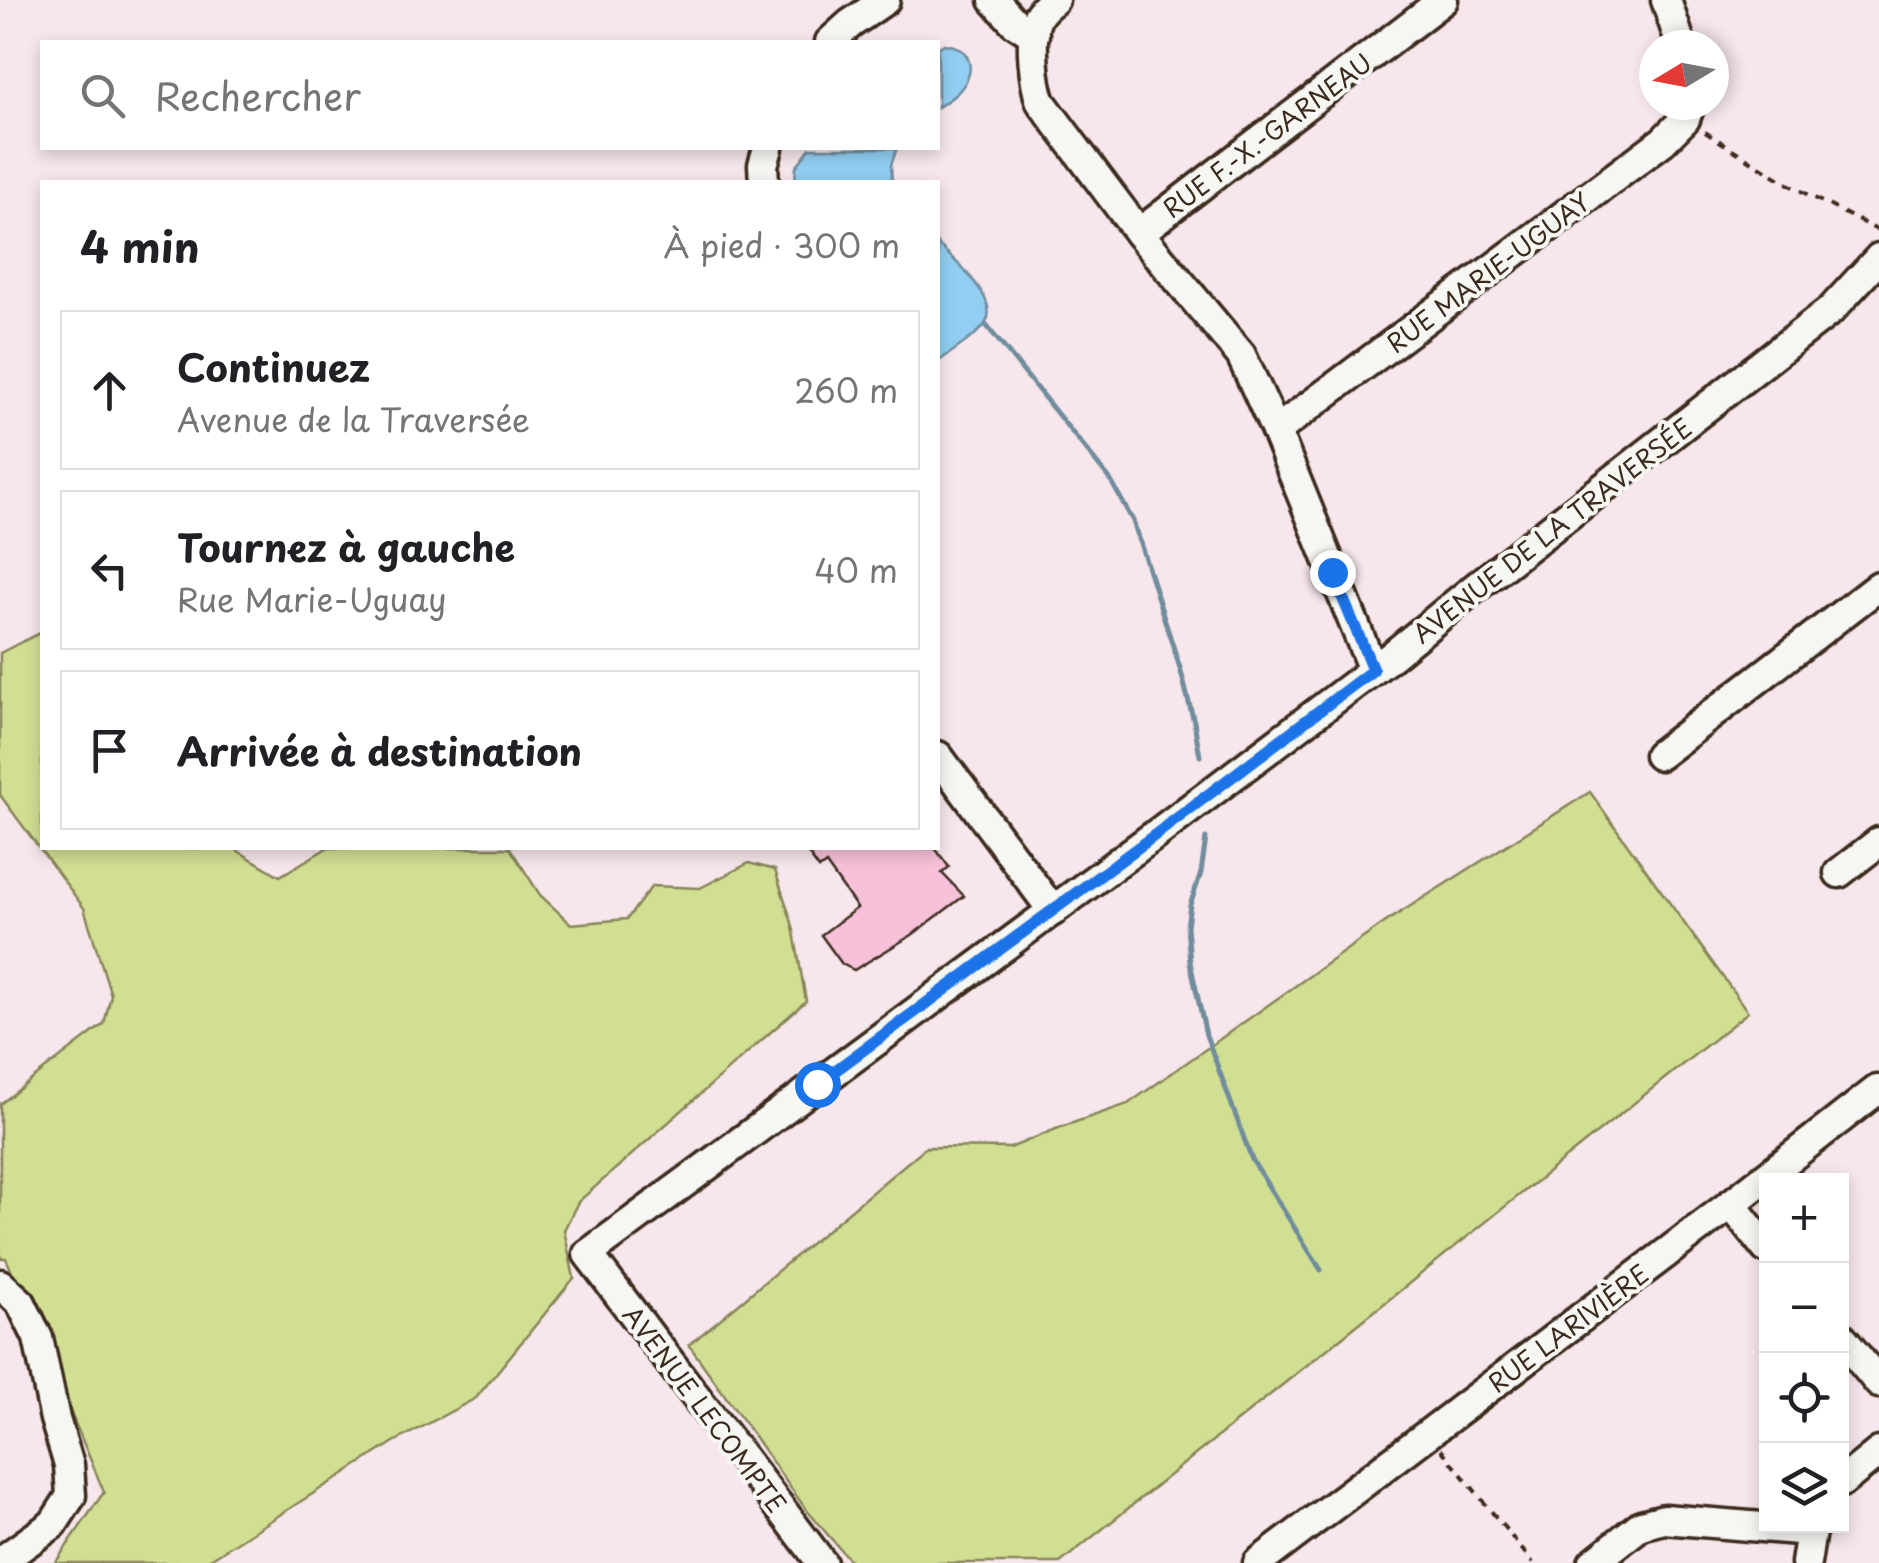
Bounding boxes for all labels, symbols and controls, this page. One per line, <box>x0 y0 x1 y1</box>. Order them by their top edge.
north arrow <box>1639 30 1729 120</box>
search box <box>40 40 940 150</box>
street label: RUE F.-X.-GARNEAU <box>1154 44 1380 226</box>
text: Rechercher <box>155 67 361 124</box>
icon: search <box>75 68 130 123</box>
street label: RUE MARIE-UGUAY <box>1378 183 1598 361</box>
text: 4 min <box>80 214 200 277</box>
text: À pied · 300 m <box>663 221 900 269</box>
text: Continuez <box>177 338 370 395</box>
icon: ahead <box>82 363 137 418</box>
text: 260 m <box>794 366 898 414</box>
text: Avenue de la Traversée <box>177 395 530 443</box>
street label: AVENUE DE LA TRAVERSÉE <box>1404 409 1700 651</box>
text: Tournez à gauche <box>177 518 515 575</box>
icon: left <box>82 543 137 598</box>
text: 40 m <box>814 546 898 594</box>
route end <box>1310 550 1356 596</box>
text: Rue Marie-Uguay <box>177 575 447 623</box>
text: Arrivée à destination <box>177 722 582 779</box>
icon: arrive <box>82 723 137 778</box>
route start <box>795 1062 841 1108</box>
map controls <box>1759 1173 1849 1533</box>
button: + <box>1759 1173 1849 1263</box>
street label: RUE LARIVIÈRE <box>1479 1255 1657 1401</box>
button: − <box>1759 1263 1849 1353</box>
street label: AVENUE LECOMPTE <box>614 1297 796 1521</box>
button: locate <box>1759 1353 1849 1443</box>
button: layers <box>1759 1443 1849 1533</box>

